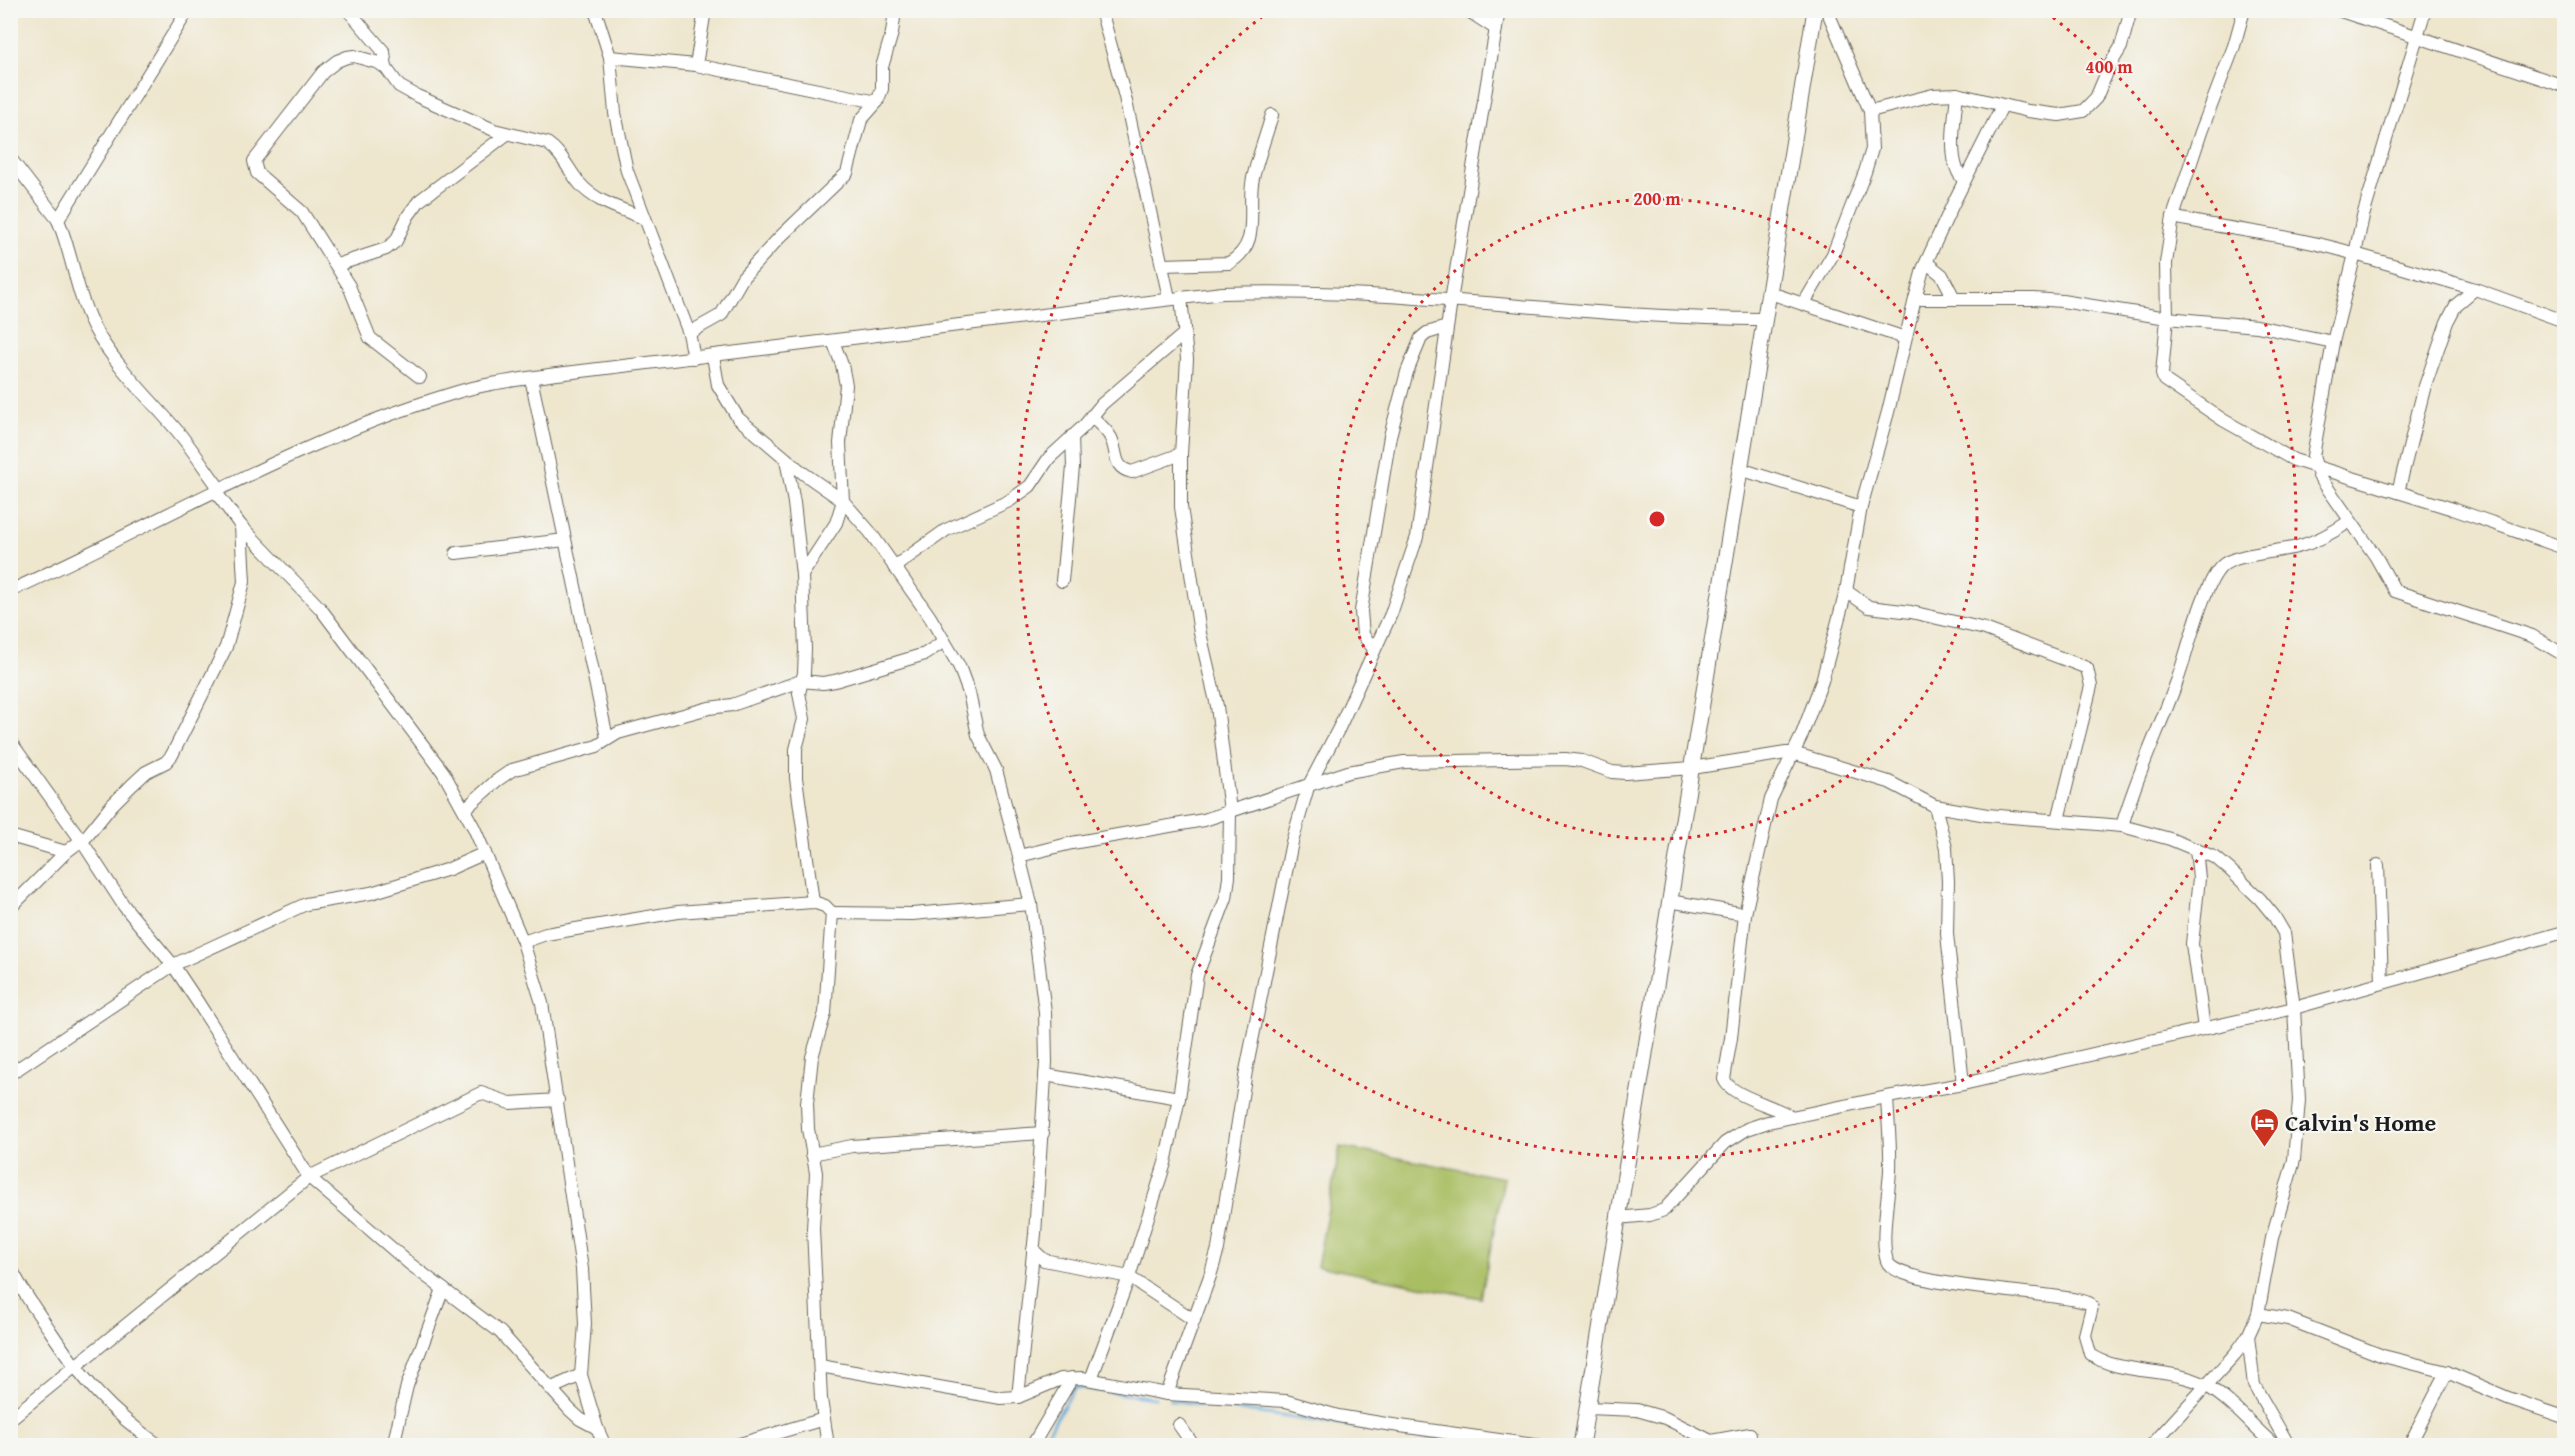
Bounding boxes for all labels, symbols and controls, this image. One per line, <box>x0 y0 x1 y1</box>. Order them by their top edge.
text: 400 m <box>2085 53 2133 80</box>
text: 200 m <box>1633 185 1681 212</box>
centre of rings <box>1647 509 1667 529</box>
place label: Calvin's Home <box>2285 1105 2437 1140</box>
hotel icon: Calvin's Home <box>2248 1106 2280 1148</box>

